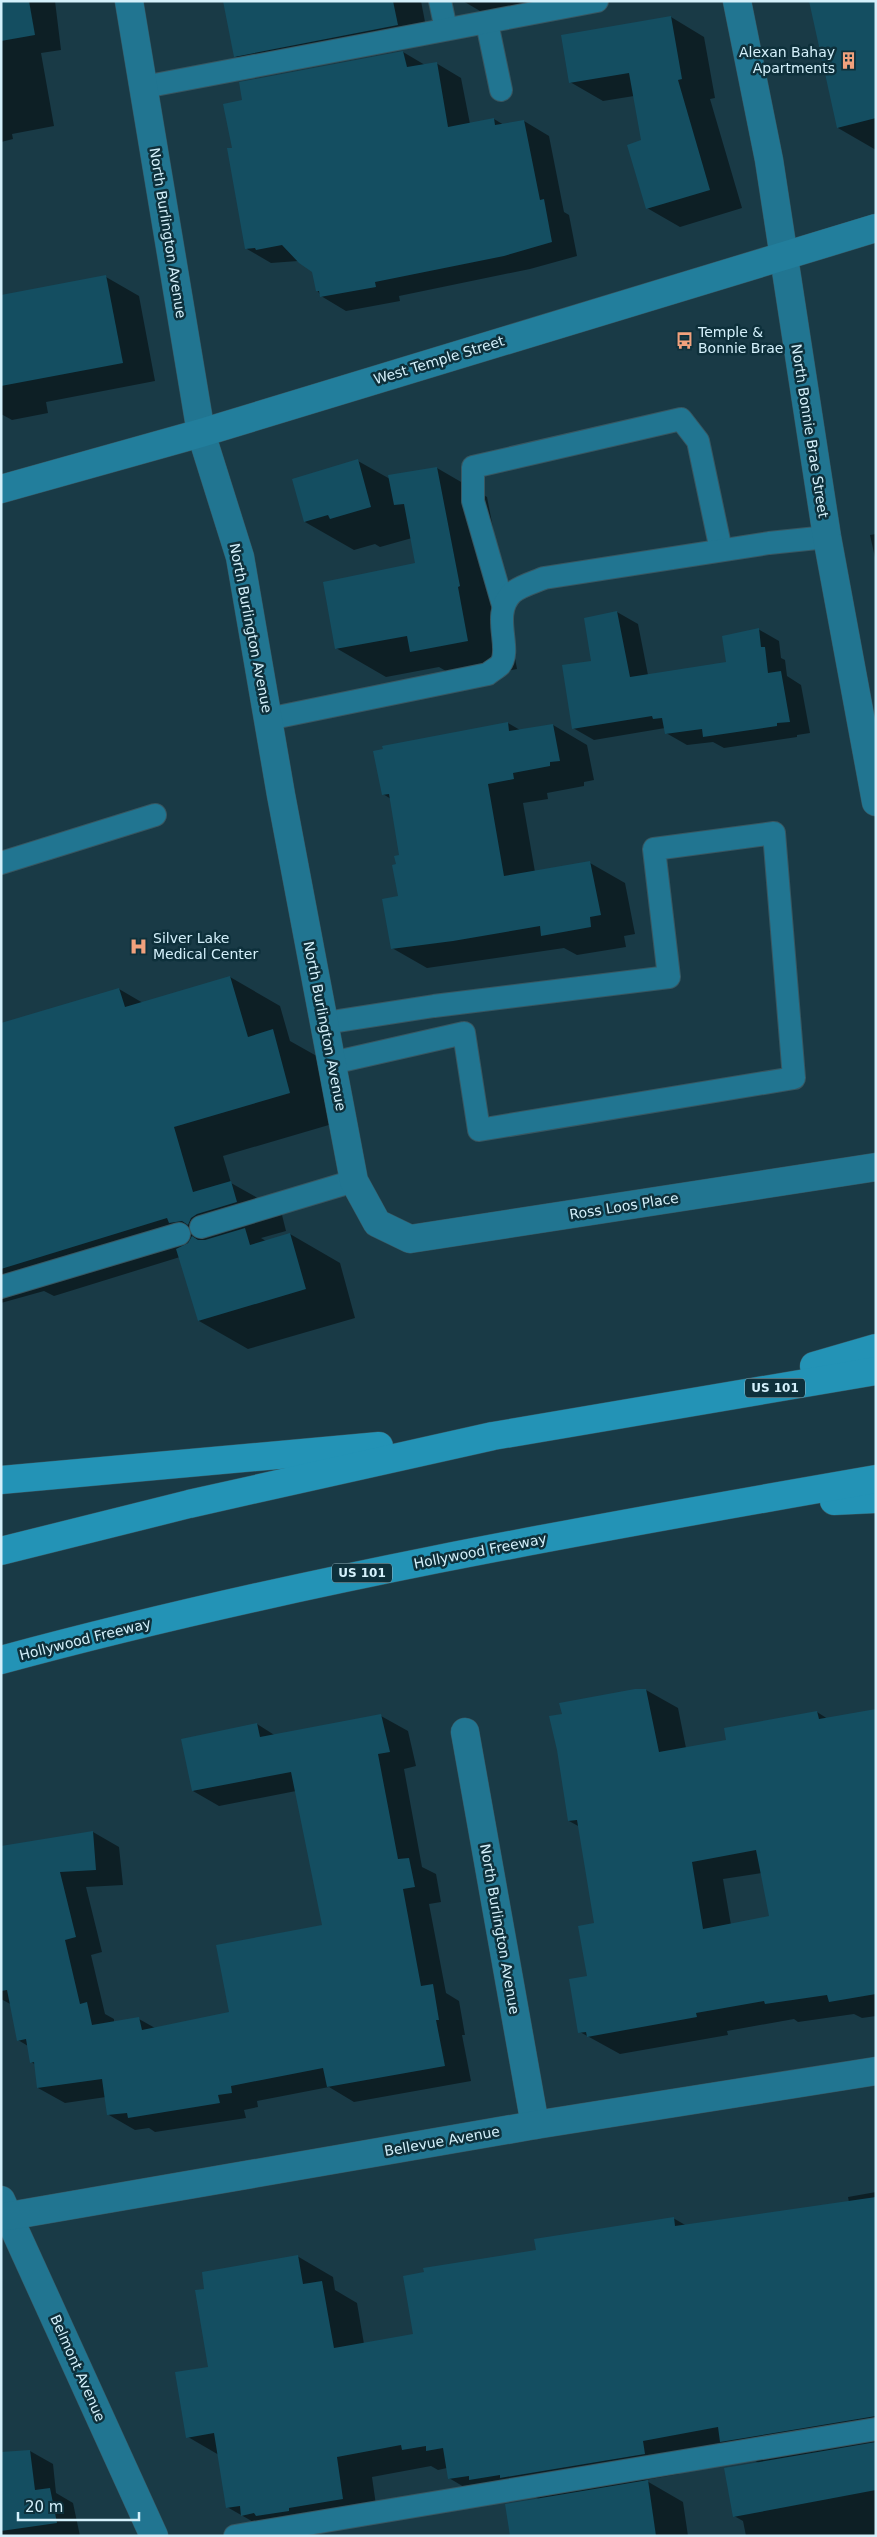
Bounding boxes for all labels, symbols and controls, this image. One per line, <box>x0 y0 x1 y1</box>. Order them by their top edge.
place label: Alexan Bahay Apartments <box>739 44 835 76</box>
building icon: Alexan Bahay Apartments <box>839 50 859 70</box>
street label: North Burlington Avenue <box>147 146 189 320</box>
place label: Temple & Bonnie Brae <box>697 324 783 356</box>
bus stop icon: Temple & Bonnie Brae <box>674 330 694 350</box>
street label: West Temple Street <box>372 332 507 387</box>
street label: North Bonnie Brae Street <box>788 343 832 520</box>
street label: North Burlington Avenue <box>227 542 275 714</box>
place label: Silver Lake Medical Center <box>153 930 258 962</box>
hospital icon: Silver Lake Medical Center <box>129 936 149 956</box>
street label: North Burlington Avenue <box>301 940 349 1112</box>
street label: Ross Loos Place <box>568 1189 680 1223</box>
road number: US 101 <box>745 1379 805 1398</box>
street label: Hollywood Freeway <box>412 1530 548 1572</box>
road number: US 101 <box>332 1564 392 1582</box>
street label: Hollywood Freeway <box>18 1615 152 1663</box>
street label: North Burlington Avenue <box>477 1843 523 2015</box>
street label: Bellevue Avenue <box>383 2123 501 2159</box>
street label: Belmont Avenue <box>47 2312 109 2424</box>
scale bar <box>18 2490 139 2522</box>
text: 20 m <box>25 2498 63 2516</box>

